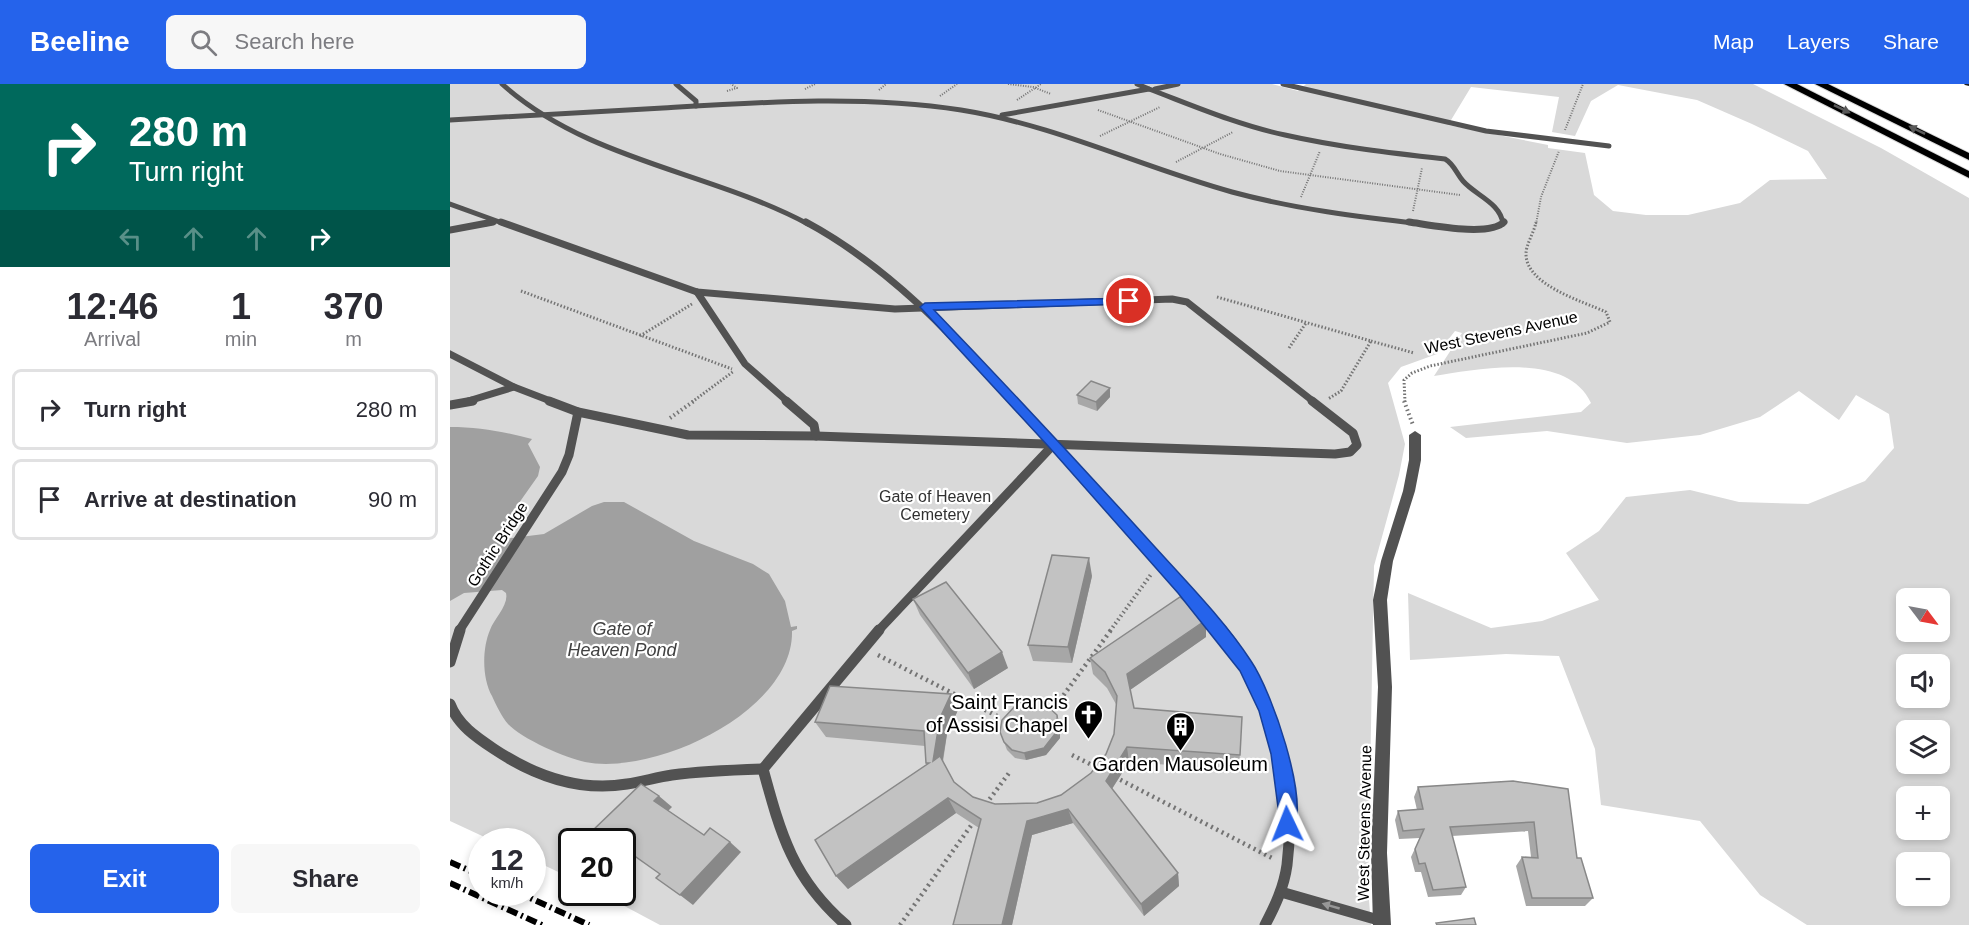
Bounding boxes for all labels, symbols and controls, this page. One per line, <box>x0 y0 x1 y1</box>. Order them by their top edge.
search box <box>166 15 586 69</box>
text: Beeline <box>30 26 130 57</box>
icon: search <box>187 26 220 59</box>
text: Search here <box>235 29 354 54</box>
text: Map <box>1713 30 1754 53</box>
text: Layers <box>1787 30 1850 53</box>
text: Share <box>1883 30 1939 53</box>
one-way arrow <box>1834 104 1851 114</box>
icon: right <box>30 108 108 186</box>
text: 280 m <box>129 108 248 155</box>
one-way arrow <box>1908 126 1925 135</box>
text: Turn right <box>129 157 244 187</box>
icon: left <box>114 222 147 255</box>
icon: ahead <box>177 222 210 255</box>
icon: ahead <box>240 222 273 255</box>
icon: right <box>303 222 336 255</box>
pin <box>1103 275 1154 326</box>
icon: arrive <box>1112 284 1145 317</box>
text: 12:46 <box>66 286 158 327</box>
text: 1 <box>231 286 251 327</box>
text: 370 <box>323 286 384 327</box>
street label: West Stevens Avenue <box>1423 308 1579 357</box>
text: Arrival <box>84 328 141 350</box>
text: min <box>225 328 257 350</box>
text: m <box>345 328 362 350</box>
icon: right <box>33 393 66 426</box>
text: Turn right <box>84 397 186 422</box>
text: 280 m <box>356 397 417 422</box>
icon: arrive <box>33 483 66 516</box>
text: Arrive at destination <box>84 487 297 512</box>
text: 90 m <box>368 487 417 512</box>
park label: Gate of Heaven Cemetery <box>879 488 991 523</box>
street label: Gothic Bridge <box>464 499 531 590</box>
north arrow <box>1896 588 1950 642</box>
map controls <box>1896 588 1950 906</box>
water label: Gate of Heaven Pond <box>567 619 678 660</box>
button: sound <box>1896 654 1950 708</box>
place label: Saint Francis of Assisi Chapel <box>926 691 1068 736</box>
church icon: Saint Francis of Assisi Chapel <box>1073 698 1105 740</box>
building icon: Garden Mausoleum <box>1164 710 1196 752</box>
button: layers <box>1896 720 1950 774</box>
street label: West Stevens Avenue <box>1355 745 1374 901</box>
place label: Garden Mausoleum <box>1092 753 1268 775</box>
button: + <box>1896 786 1950 840</box>
position arrow <box>1255 792 1319 856</box>
speed limit sign: 20 <box>558 828 636 906</box>
text: 12 <box>490 843 524 876</box>
button: Exit <box>30 844 219 913</box>
button: Share <box>231 844 420 913</box>
button: − <box>1896 852 1950 906</box>
text: km/h <box>491 874 523 891</box>
one-way arrow <box>1322 901 1340 910</box>

